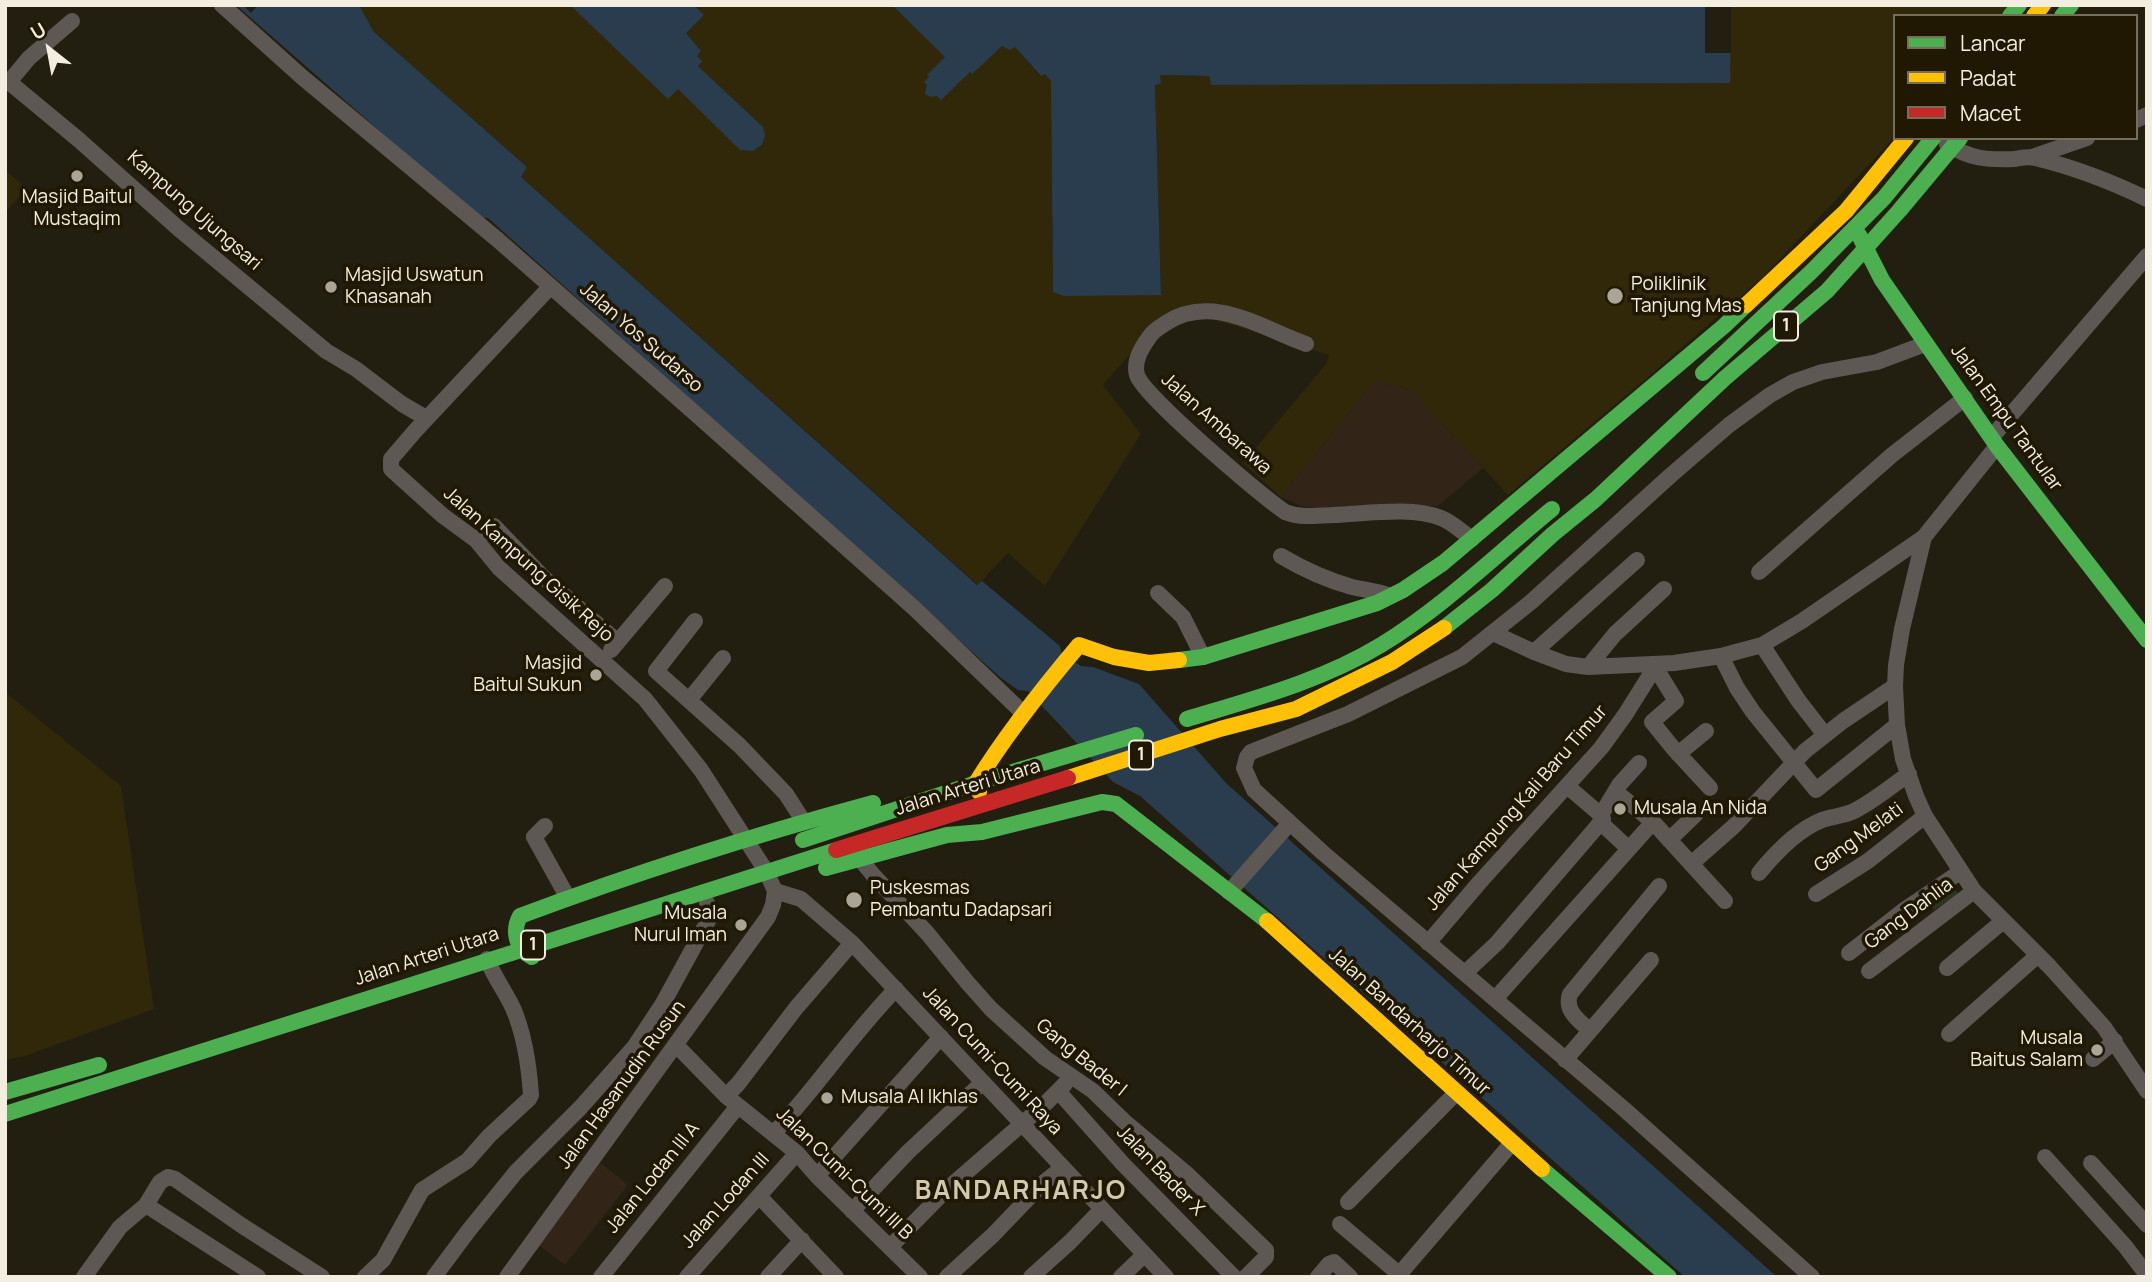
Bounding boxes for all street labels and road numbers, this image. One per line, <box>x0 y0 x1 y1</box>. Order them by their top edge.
street label: Kampung Ujungsari <box>122 146 266 276</box>
street label: Jalan Yos Sudarso <box>575 278 707 398</box>
road number: 1 <box>1774 312 1798 340</box>
street label: Jalan Empu Tantular <box>1945 340 2067 496</box>
street label: Jalan Ambarawa <box>1156 368 1276 480</box>
street label: Jalan Kampung Gisik Rejo <box>438 483 618 647</box>
street label: Jalan Kampung Kali Baru Timur <box>1421 701 1613 915</box>
road number: 1 <box>1129 740 1153 770</box>
street label: Jalan Arteri Utara <box>893 755 1043 821</box>
street label: Gang Melati <box>1810 798 1908 878</box>
street label: Gang Dahlia <box>1860 874 1958 954</box>
street label: Jalan Arteri Utara <box>352 923 502 991</box>
road number: 1 <box>521 930 545 960</box>
street label: Jalan Bandarharjo Timur <box>1323 943 1495 1101</box>
street label: Jalan Cumi-Cumi Raya <box>917 982 1067 1140</box>
street label: Jalan Hasanudin Rusun <box>553 996 691 1174</box>
street label: Gang Bader I <box>1031 1015 1131 1101</box>
street label: Jalan Cumi-Cumi III B <box>771 1103 917 1245</box>
street label: Jalan Lodan III A <box>601 1118 705 1238</box>
street label: Jalan Bader X <box>1111 1121 1209 1221</box>
street label: Jalan Lodan III <box>677 1149 775 1253</box>

